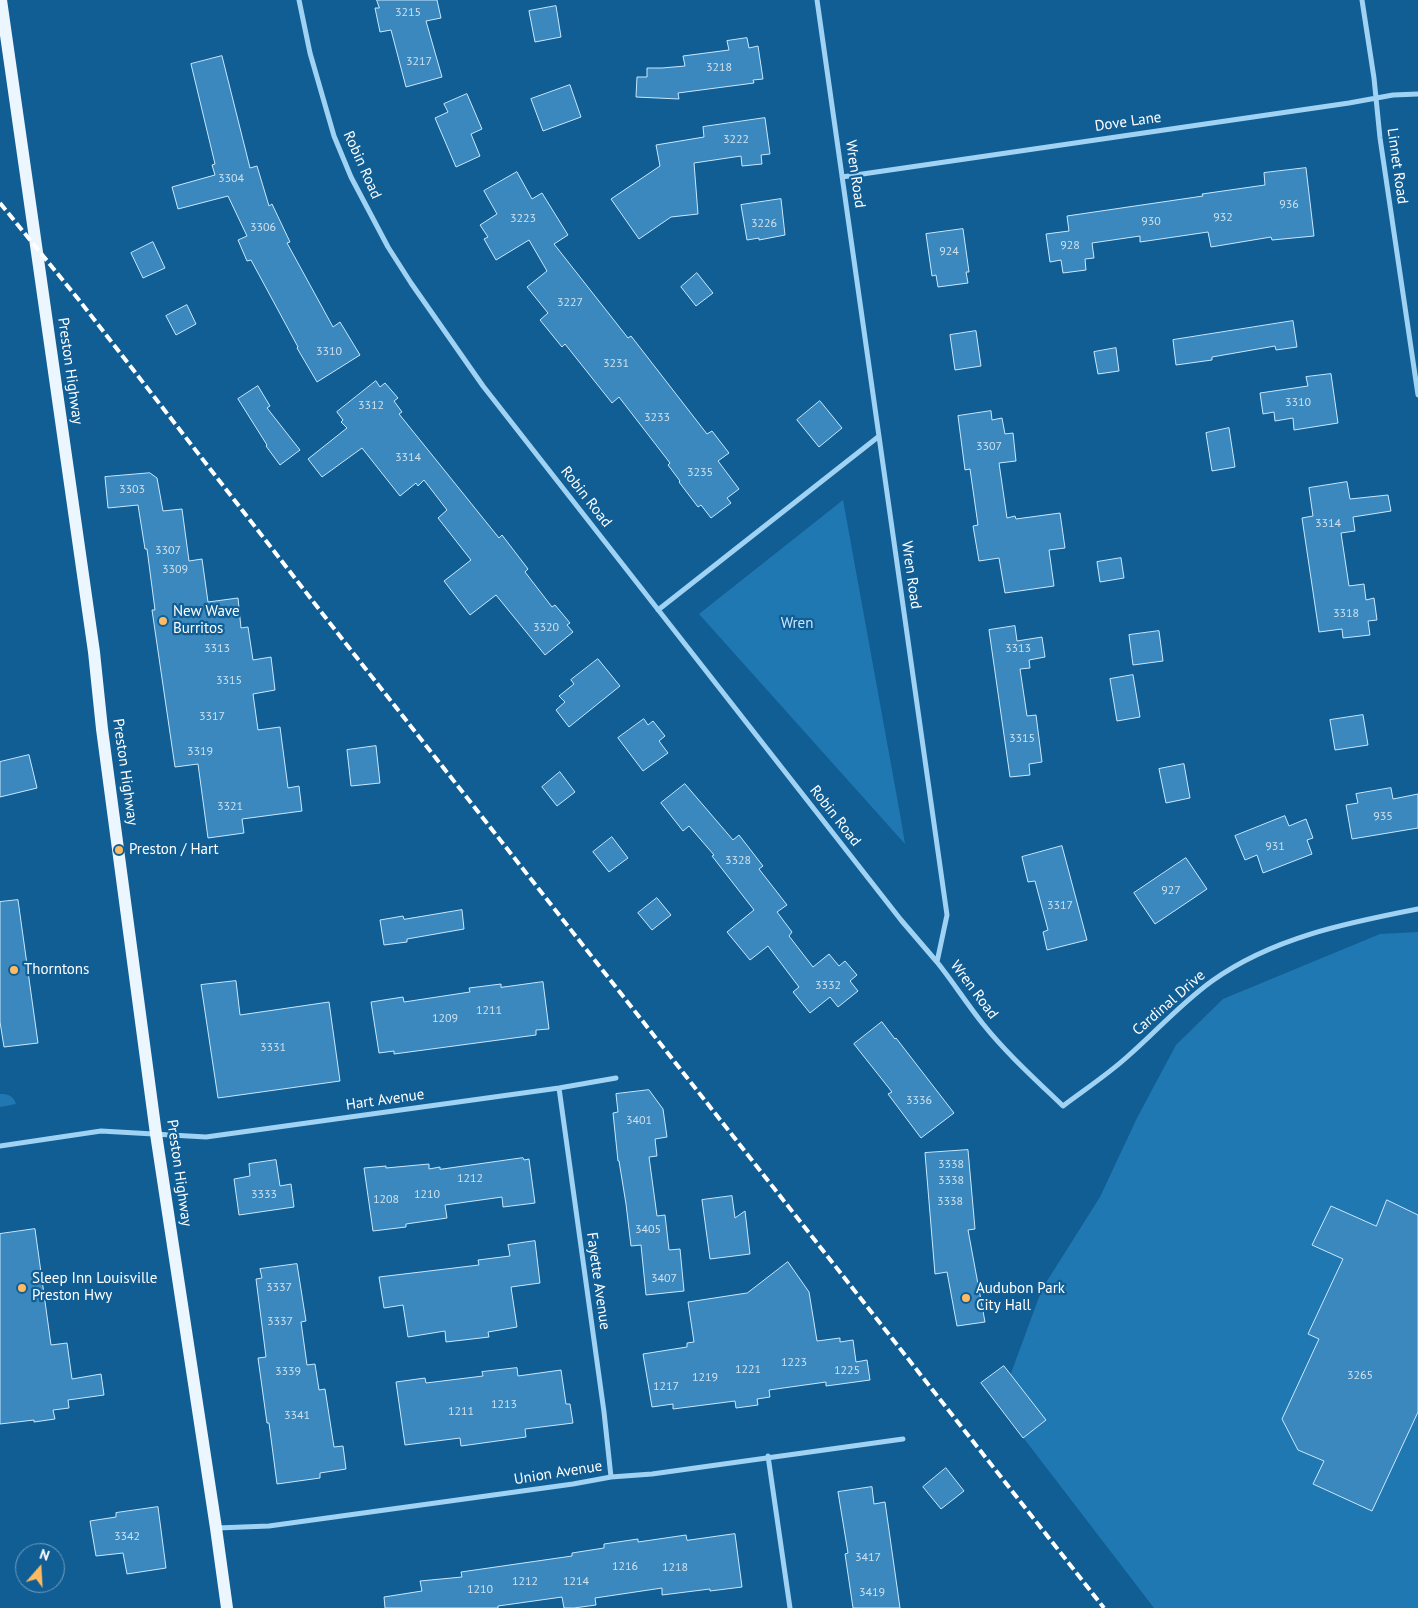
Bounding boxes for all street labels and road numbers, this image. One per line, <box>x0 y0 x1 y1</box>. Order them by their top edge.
street label: Dove Lane <box>1094 108 1162 136</box>
street label: Linnet Road <box>1383 127 1411 205</box>
street label: Robin Road <box>339 128 385 202</box>
street label: Wren Road <box>841 139 869 209</box>
street label: Preston Highway <box>54 316 86 426</box>
street label: Robin Road <box>557 463 615 531</box>
street label: Wren Road <box>897 540 925 610</box>
street label: Preston Highway <box>109 717 141 827</box>
street label: Robin Road <box>806 782 864 850</box>
street label: Wren Road <box>946 957 1002 1023</box>
street label: Cardinal Drive <box>1129 966 1209 1040</box>
street label: Hart Avenue <box>345 1086 425 1114</box>
street label: Preston Highway <box>163 1118 195 1228</box>
street label: Fayette Avenue <box>582 1231 614 1331</box>
street label: Union Avenue <box>513 1457 603 1489</box>

